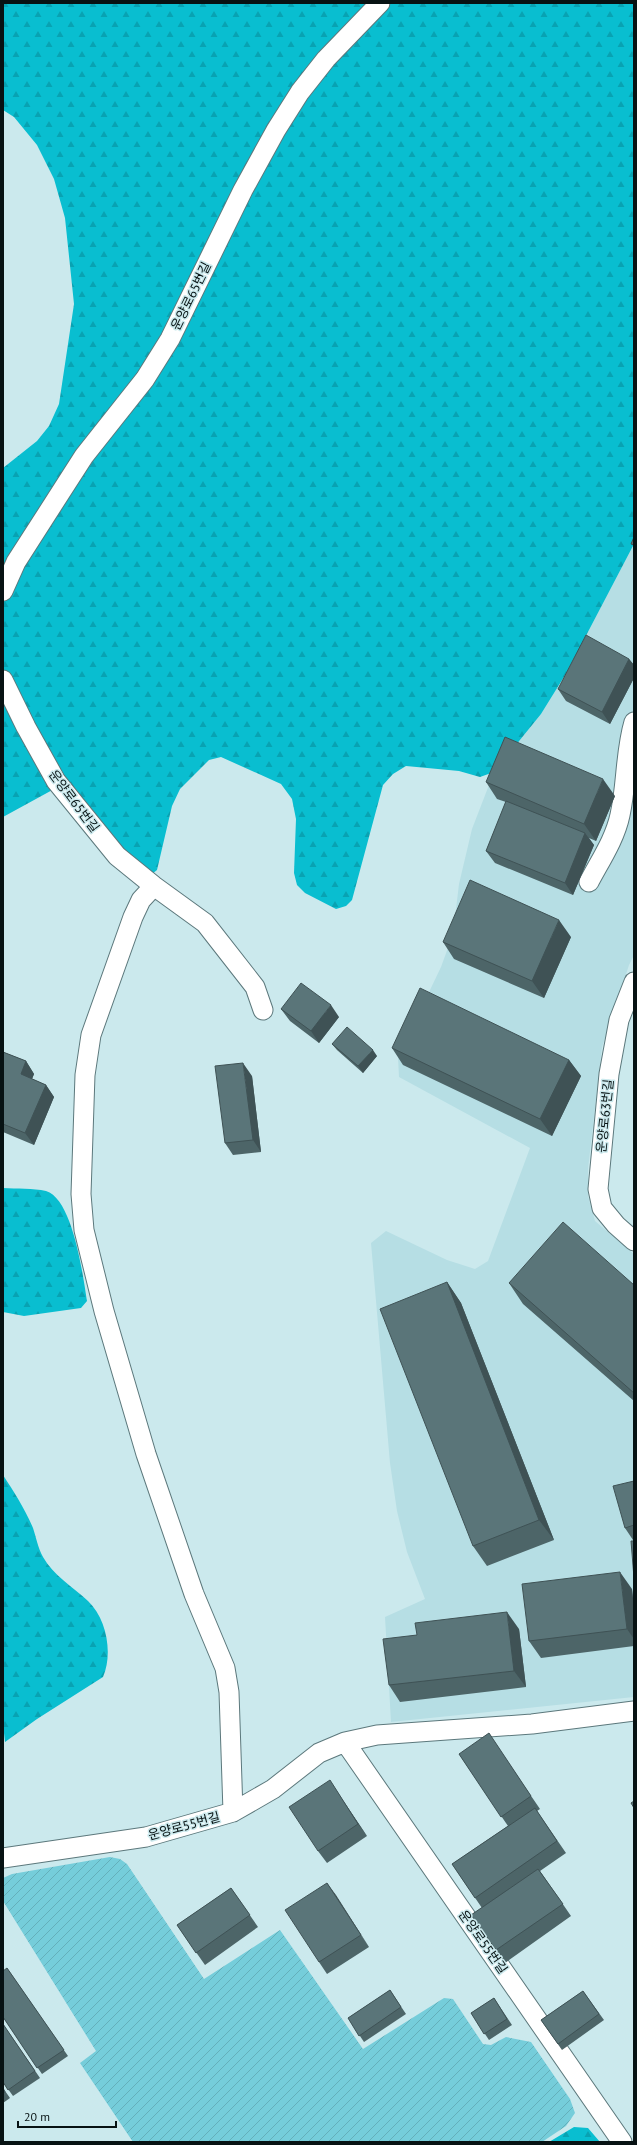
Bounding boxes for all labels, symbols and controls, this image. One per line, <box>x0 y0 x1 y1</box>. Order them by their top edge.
street label: 운양로65번길 <box>167 259 215 333</box>
street label: 운양로65번길 <box>45 766 103 836</box>
street label: 운양로63번길 <box>593 1078 617 1154</box>
street label: 운양로55번길 <box>146 1808 222 1844</box>
street label: 운양로55번길 <box>455 1907 511 1977</box>
scale bar <box>18 2103 116 2129</box>
text: 20 m <box>24 2109 50 2124</box>

